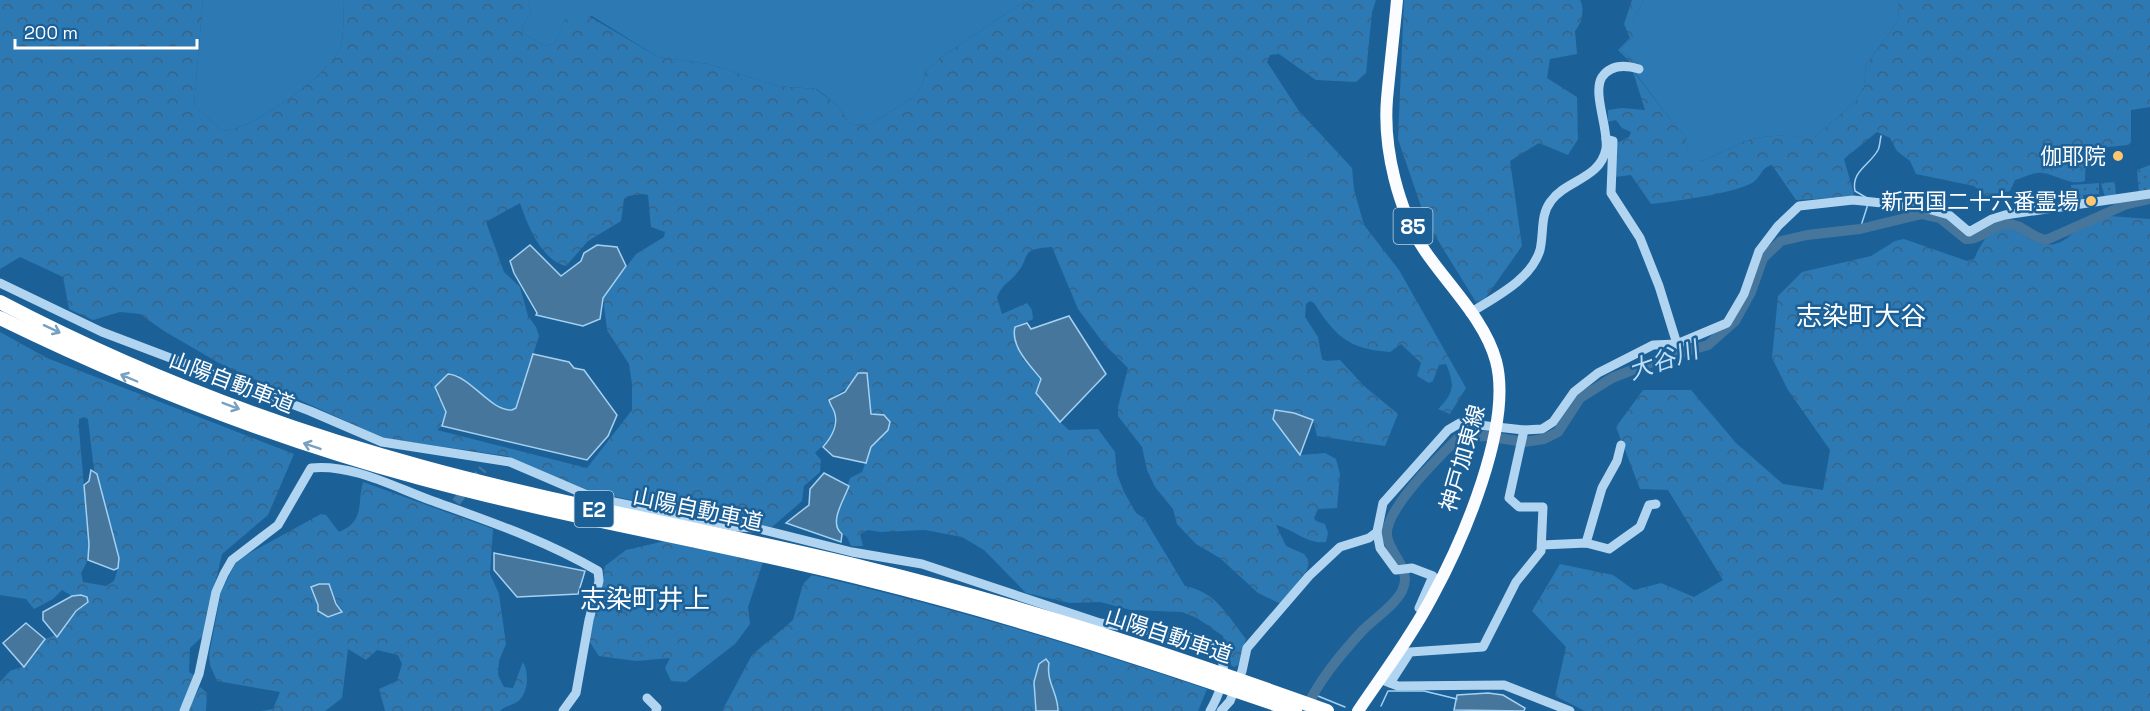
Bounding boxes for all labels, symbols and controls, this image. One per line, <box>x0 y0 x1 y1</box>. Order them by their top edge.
scale bar <box>15 12 196 50</box>
text: 200 m <box>24 21 78 44</box>
place label: 伽耶院 <box>2040 142 2106 170</box>
marker: 伽耶院 <box>2111 149 2125 163</box>
place label: 新西国二十六番霊場 <box>1881 187 2079 215</box>
marker: 新西国二十六番霊場 <box>2084 194 2098 208</box>
road number: 85 <box>1394 208 1432 244</box>
district label: 志染町大谷 <box>1796 299 1926 333</box>
one-way arrow <box>43 323 61 335</box>
water label: 大谷川 <box>1624 333 1705 386</box>
street label: 山陽自動車道 <box>165 345 299 419</box>
one-way arrow <box>121 371 139 383</box>
one-way arrow <box>221 401 240 412</box>
street label: 神戸加東線 <box>1433 401 1491 515</box>
one-way arrow <box>303 440 322 451</box>
street label: 山陽自動車道 <box>631 482 765 536</box>
road number: E2 <box>574 491 614 527</box>
district label: 志染町井上 <box>580 582 710 616</box>
street label: 山陽自動車道 <box>1102 601 1236 669</box>

